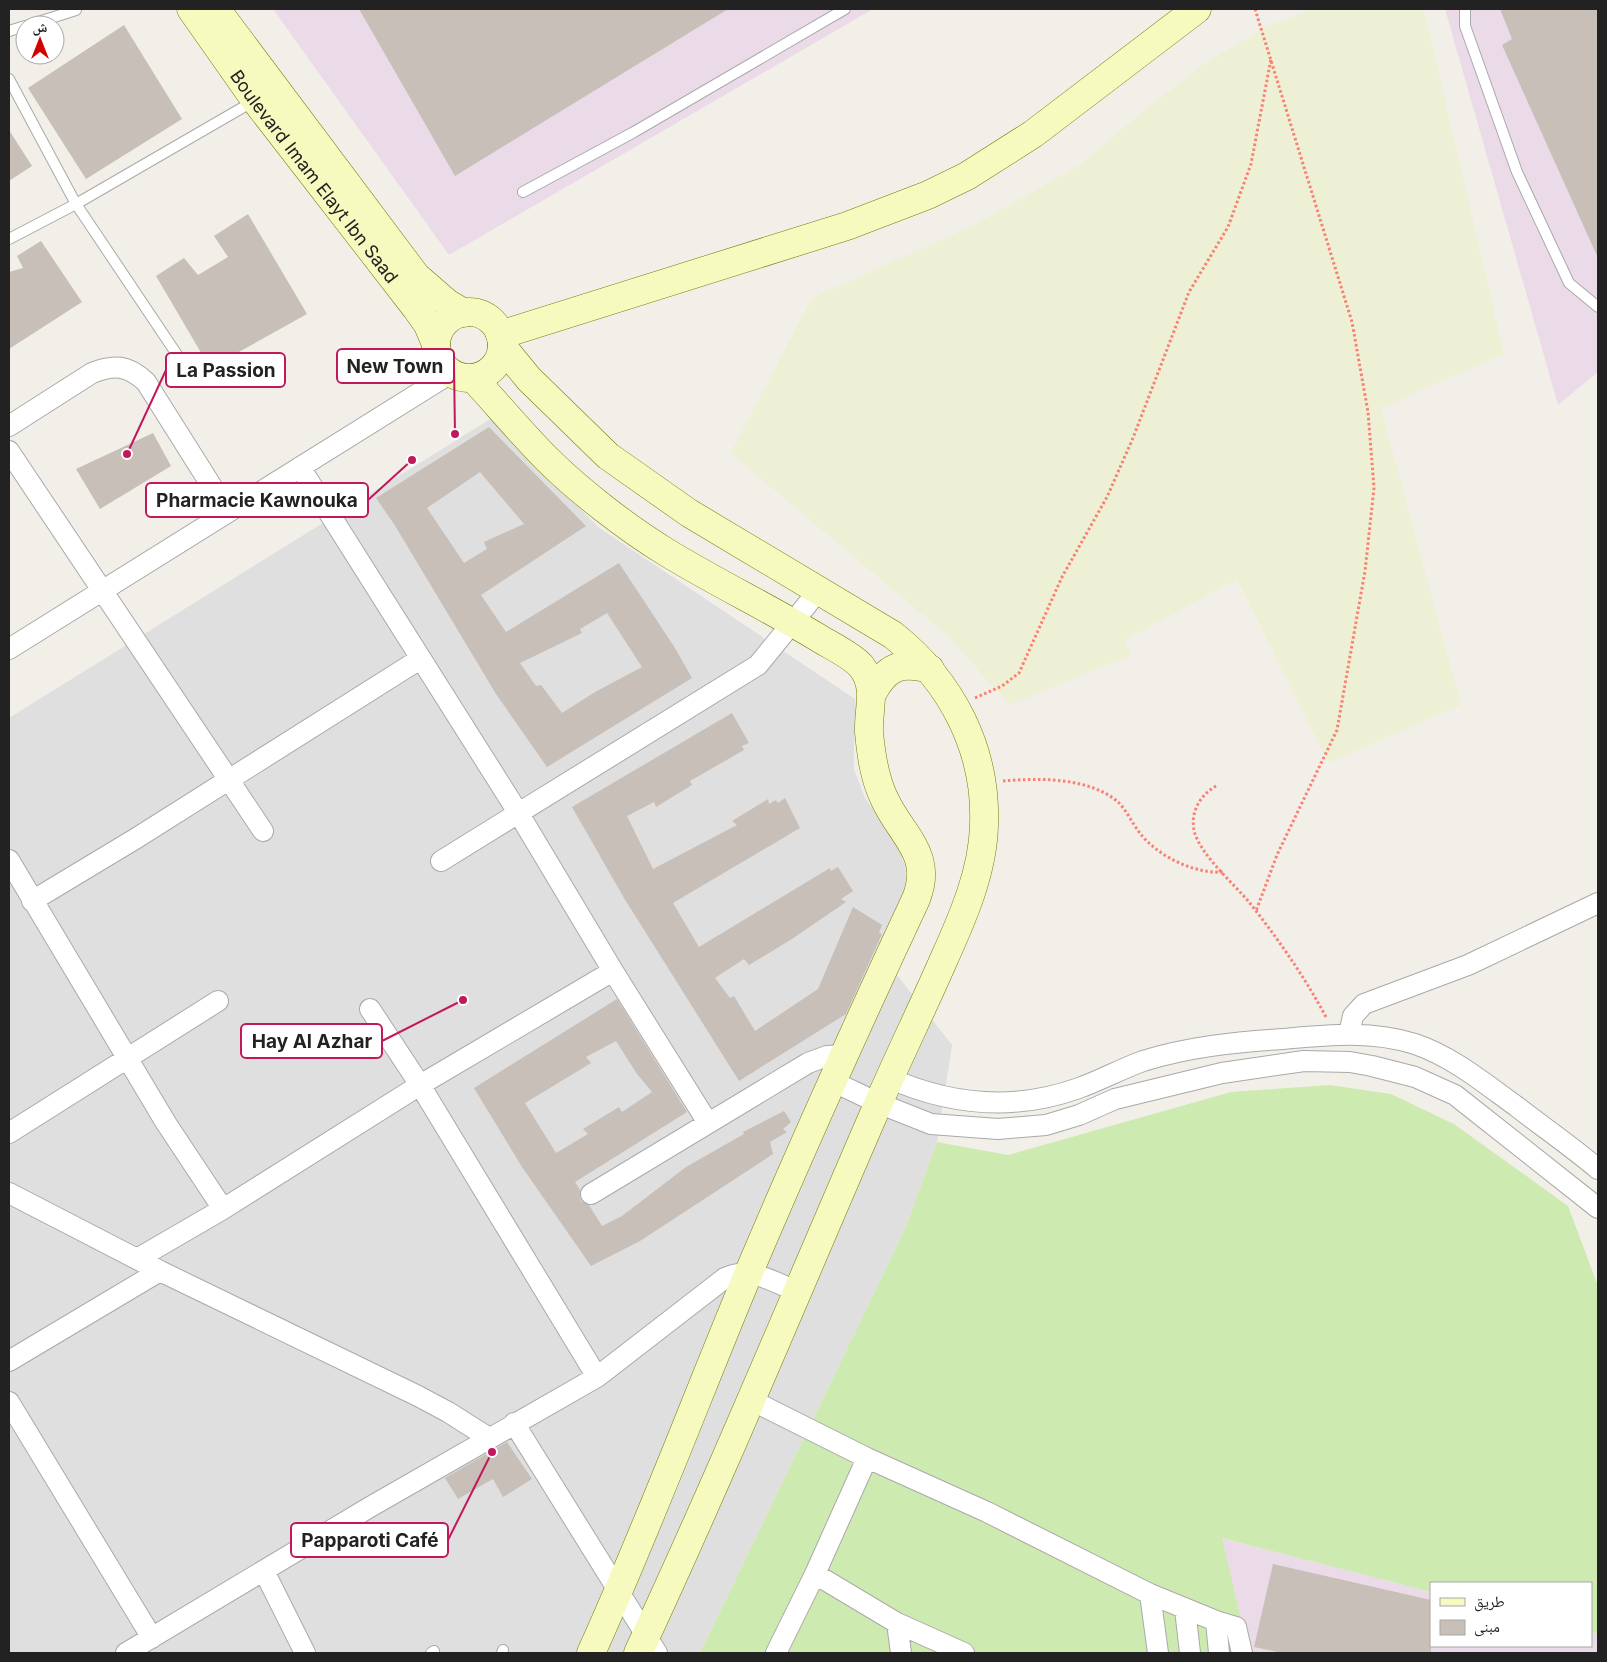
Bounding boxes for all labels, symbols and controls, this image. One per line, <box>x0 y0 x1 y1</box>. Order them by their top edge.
north arrow <box>15 15 65 65</box>
text: ش <box>33 18 48 36</box>
street label: Boulevard Imam Elayt Ibn Saad <box>226 66 403 287</box>
callout: New Town <box>337 349 454 383</box>
callout: La Passion <box>166 353 285 387</box>
text: New Town <box>347 355 443 378</box>
text: La Passion <box>176 359 276 382</box>
callout: Pharmacie Kawnouka <box>146 483 368 517</box>
text: Pharmacie Kawnouka <box>156 489 358 512</box>
callout: Hay Al Azhar <box>241 1024 382 1058</box>
text: Hay Al Azhar <box>252 1030 372 1053</box>
callout: Papparoti Café <box>291 1523 448 1557</box>
text: Papparoti Café <box>301 1529 439 1552</box>
legend <box>1430 1582 1592 1647</box>
text: طريق <box>1474 1592 1505 1612</box>
text: مبنى <box>1474 1617 1500 1637</box>

